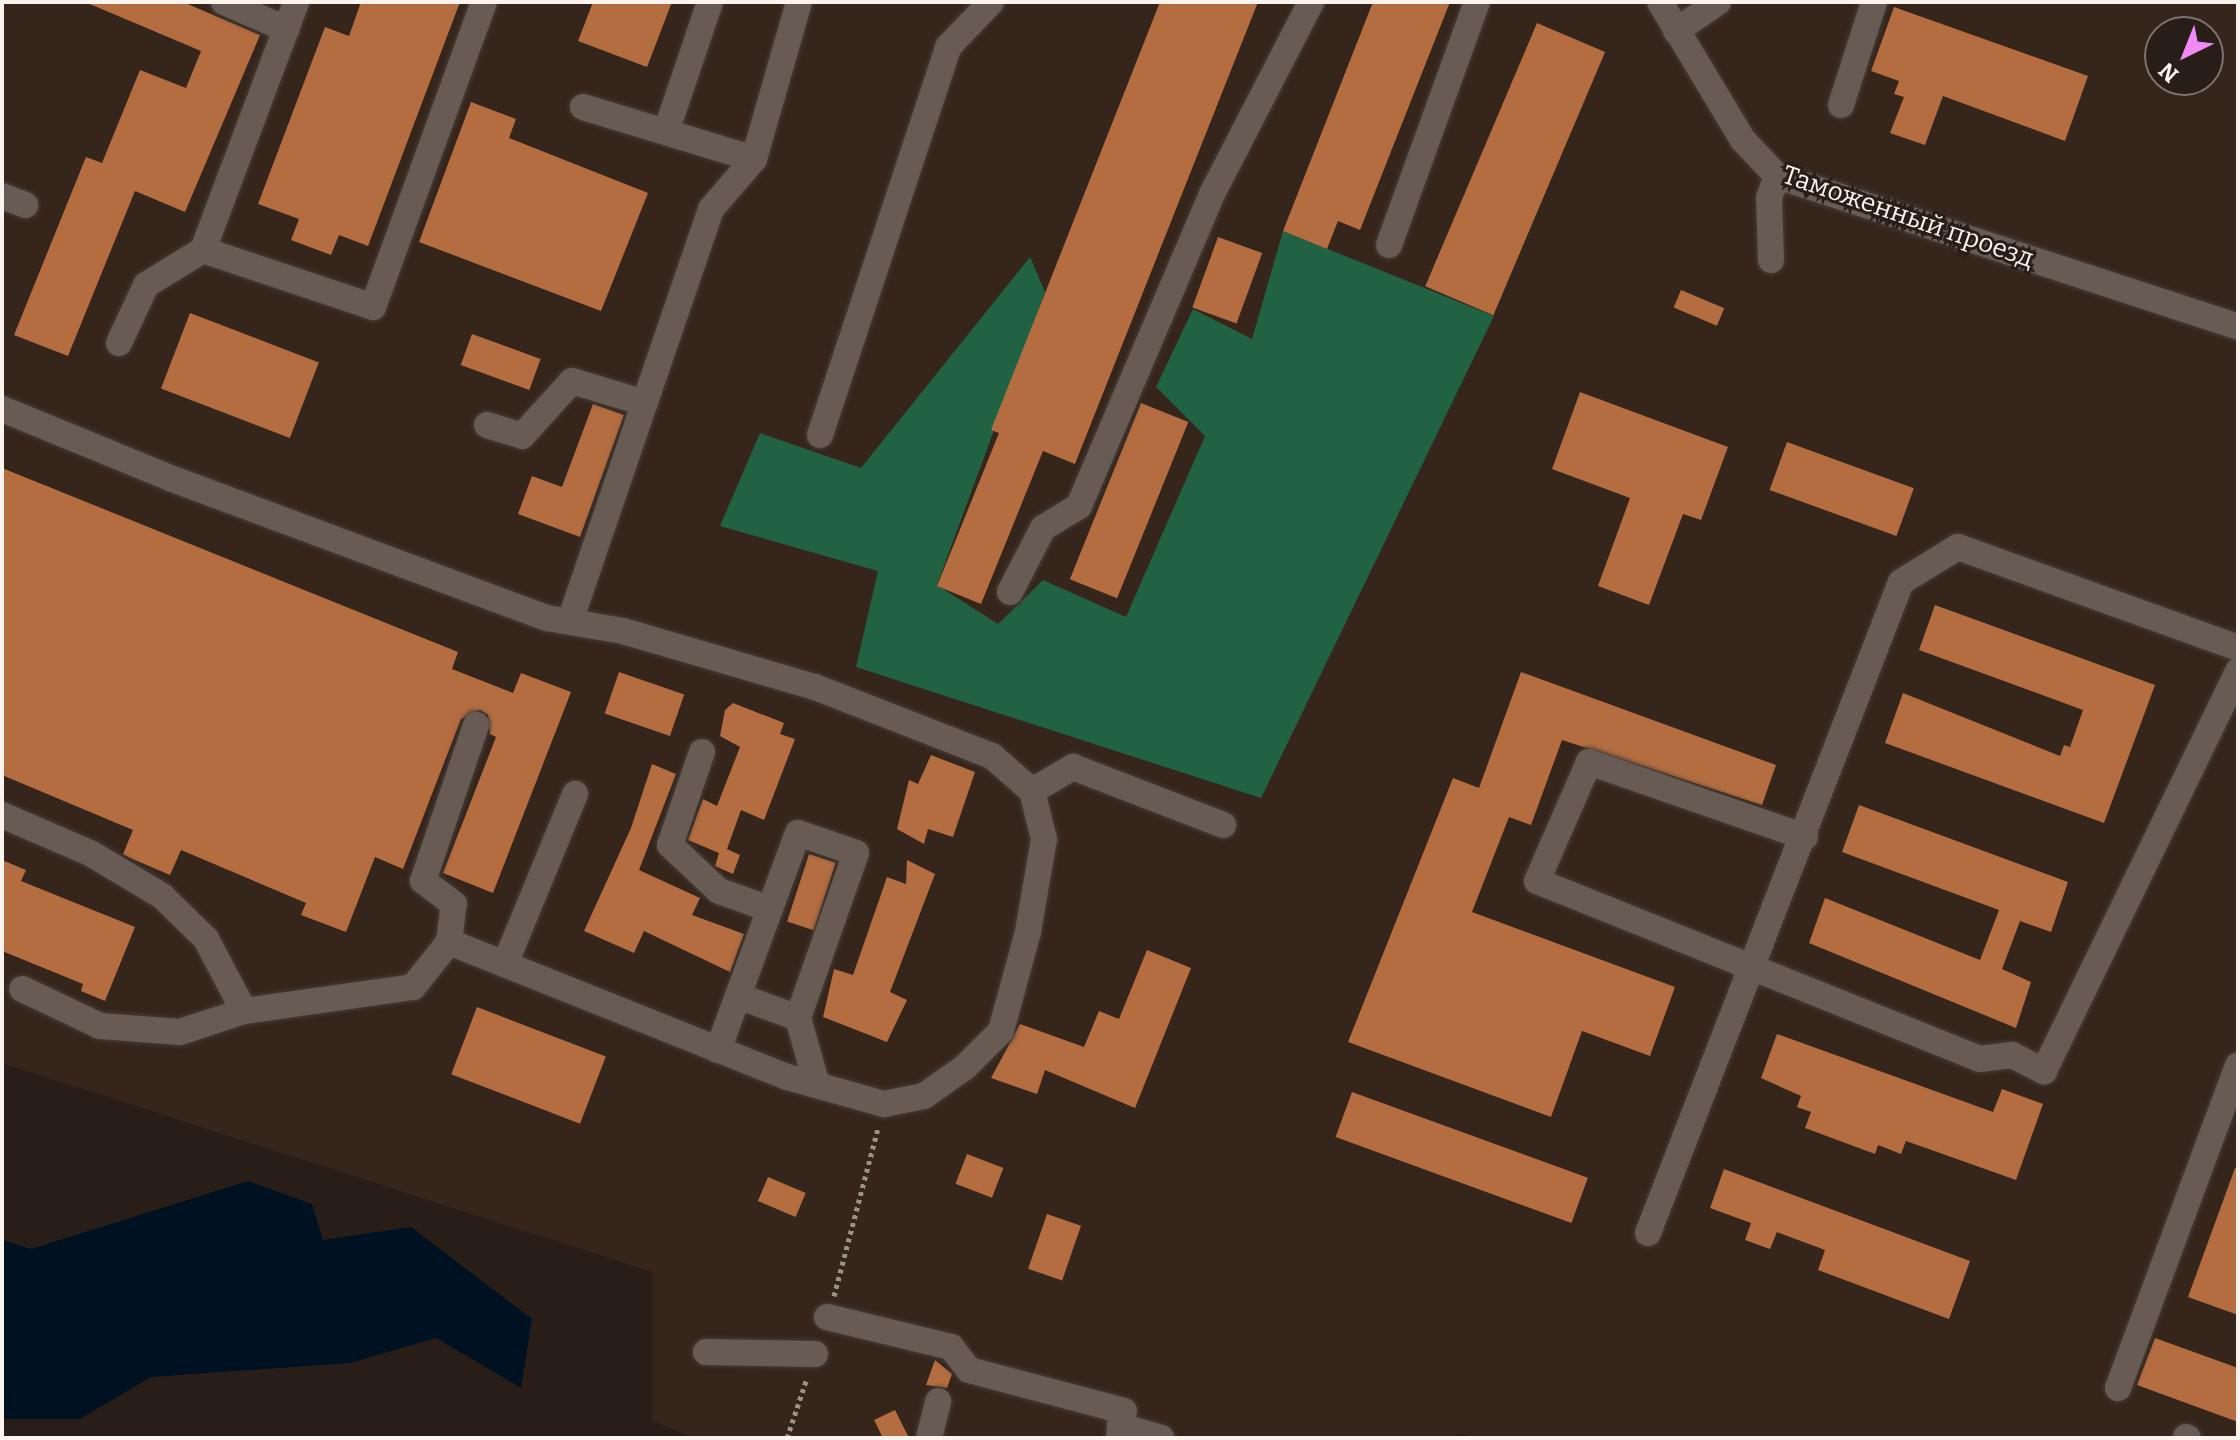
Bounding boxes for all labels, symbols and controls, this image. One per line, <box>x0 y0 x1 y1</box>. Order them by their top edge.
north arrow <box>2144 16 2224 96</box>
text: N <box>2153 57 2184 88</box>
street label: Таможенный проезд <box>1778 159 2038 275</box>

